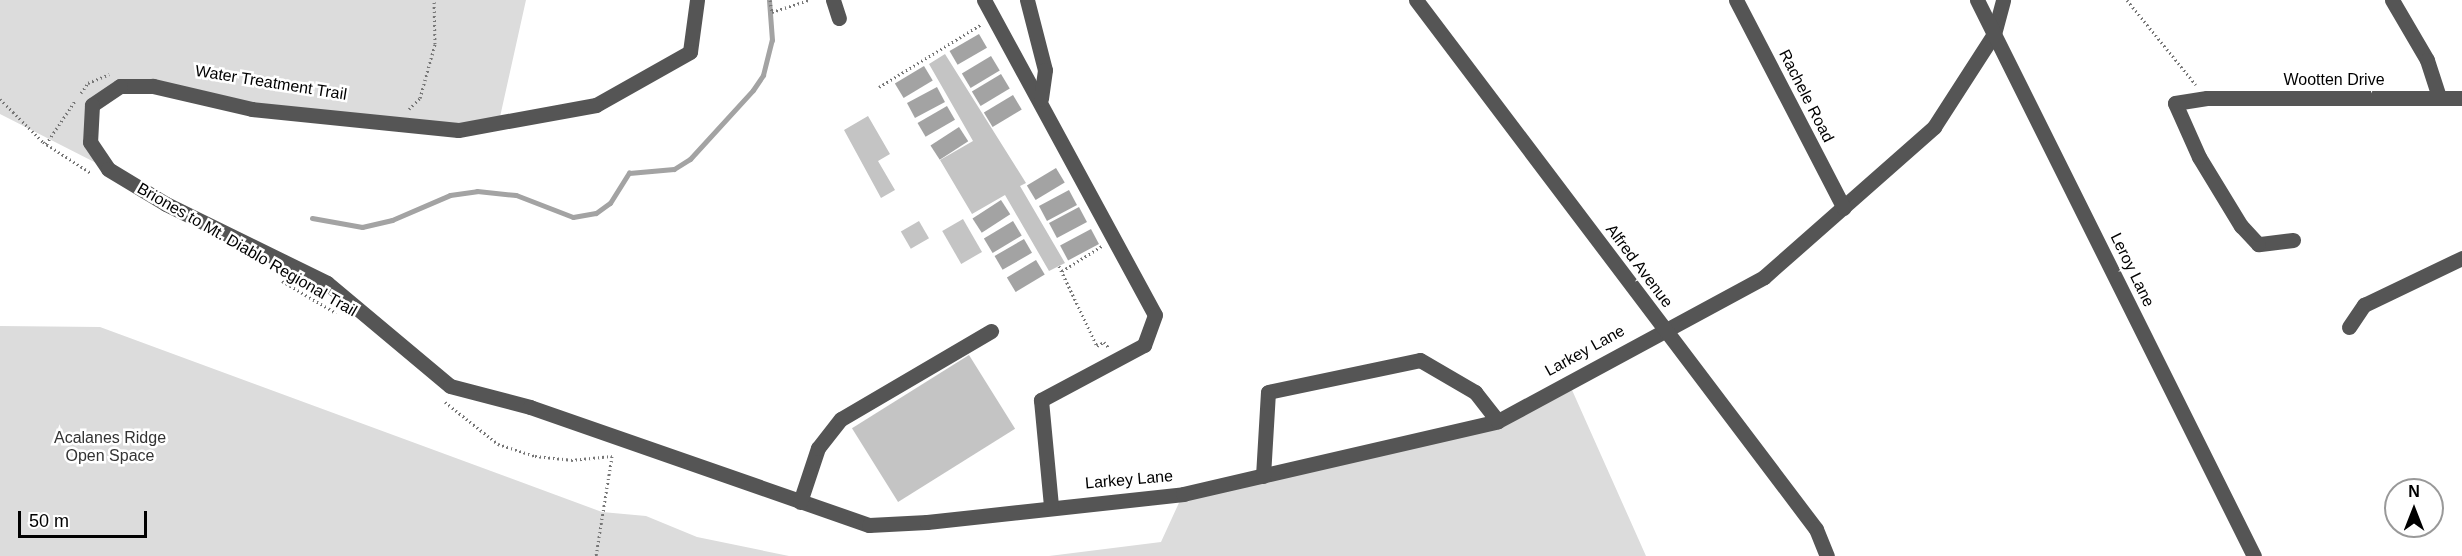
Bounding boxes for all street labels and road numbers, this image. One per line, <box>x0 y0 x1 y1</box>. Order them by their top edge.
street label: Rachele Road <box>1774 46 1838 146</box>
street label: Water Treatment Trail <box>194 61 348 105</box>
street label: Wootten Drive <box>2283 70 2385 90</box>
street label: Briones to Mt. Diablo Regional Trail <box>133 179 361 321</box>
street label: Alfred Avenue <box>1601 220 1677 312</box>
street label: Leroy Lane <box>2106 230 2158 310</box>
street label: Larkey Lane <box>1542 321 1628 381</box>
street label: Larkey Lane <box>1084 467 1174 493</box>

